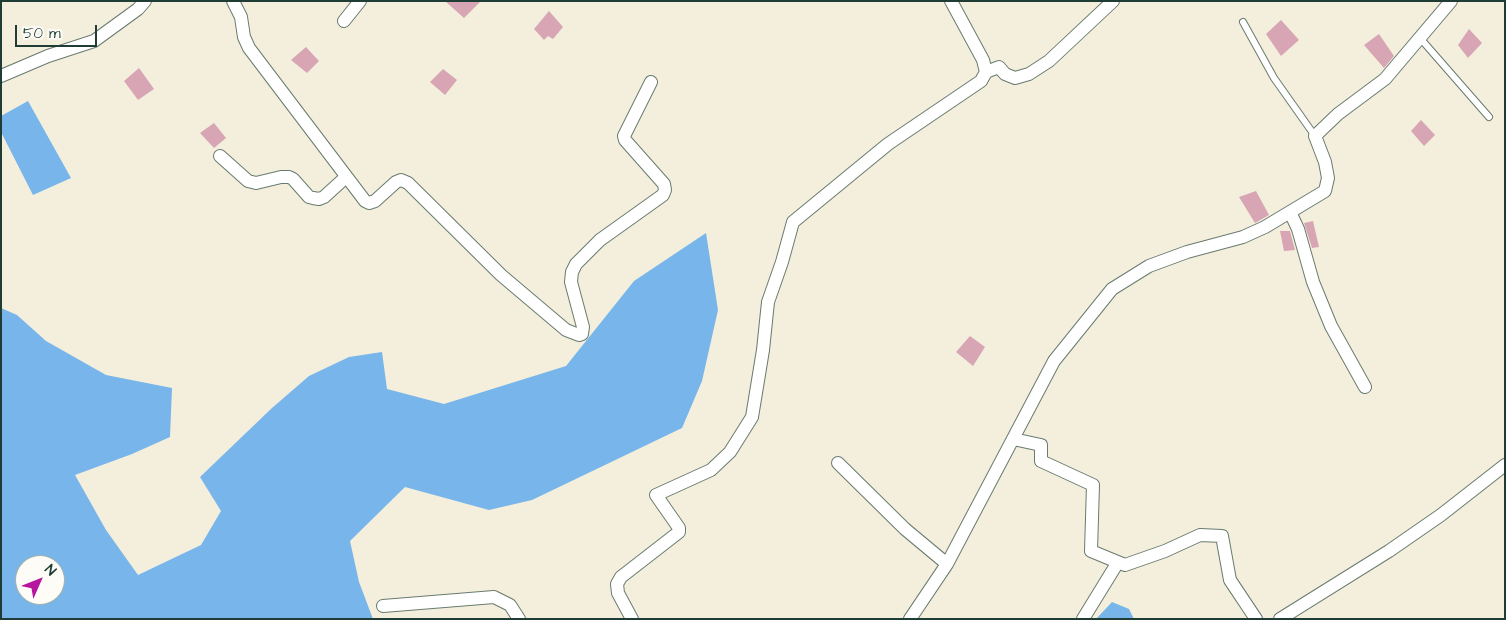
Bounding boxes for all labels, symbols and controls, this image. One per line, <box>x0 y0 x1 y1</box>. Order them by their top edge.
scale bar <box>18 15 100 47</box>
text: 50 m <box>23 23 61 44</box>
north arrow <box>15 555 65 605</box>
text: N <box>40 560 60 580</box>

